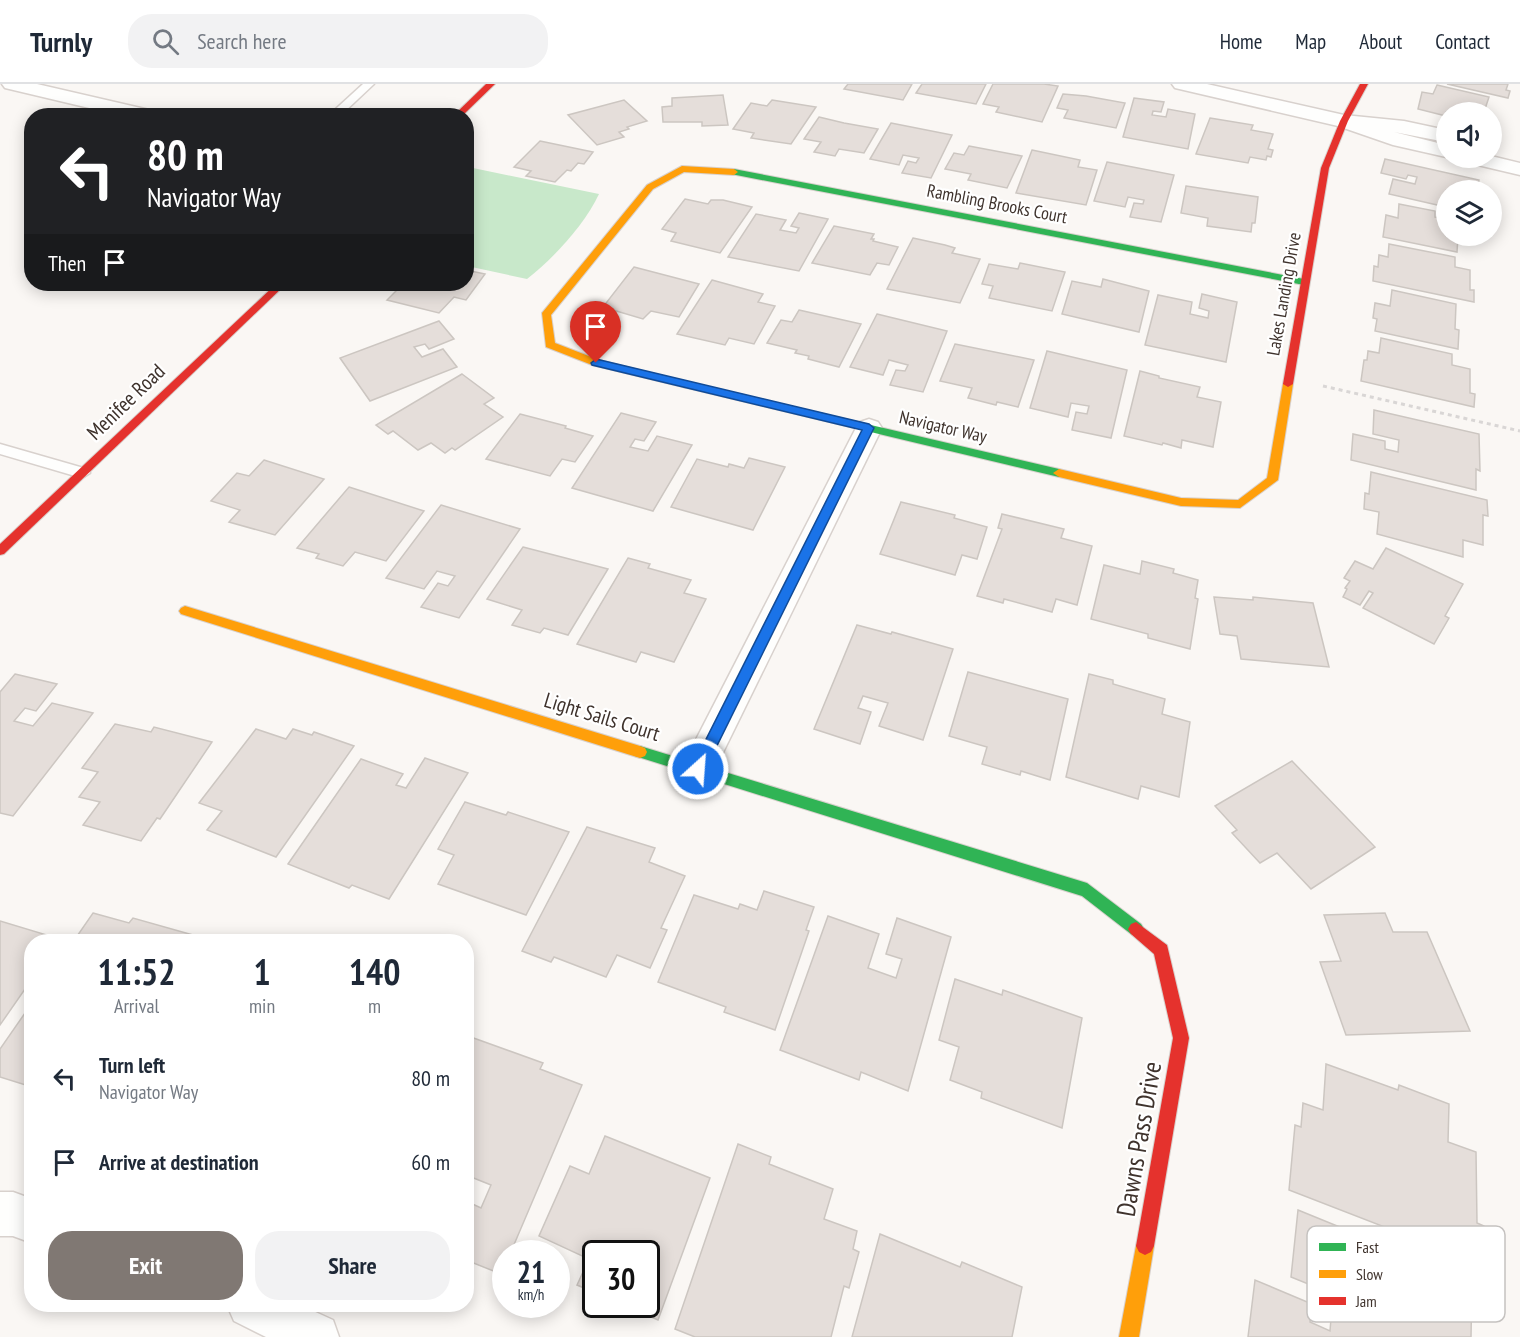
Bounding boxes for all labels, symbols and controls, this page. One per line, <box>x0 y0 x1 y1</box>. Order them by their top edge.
search box <box>128 14 548 68</box>
text: Turnly <box>30 23 92 60</box>
icon: search <box>149 25 182 58</box>
text: Search here <box>197 27 287 55</box>
text: Home <box>1220 28 1262 55</box>
text: Map <box>1295 28 1326 55</box>
text: About <box>1359 28 1402 55</box>
text: Contact <box>1435 28 1490 55</box>
map controls <box>1436 102 1502 246</box>
button: sound <box>1436 102 1502 168</box>
text: 80 m <box>147 127 224 182</box>
icon: left <box>48 132 126 210</box>
street label: Rambling Brooks Court <box>925 179 1069 228</box>
text: Navigator Way <box>147 180 281 214</box>
button: layers <box>1436 180 1502 246</box>
street label: Lakes Landing Drive <box>1261 230 1306 357</box>
icon: arrive <box>98 246 131 279</box>
text: Then <box>48 249 86 277</box>
pin <box>570 301 621 363</box>
icon: arrive <box>579 310 612 343</box>
street label: Menifee Road <box>81 358 170 446</box>
street label: Navigator Way <box>897 405 989 448</box>
street label: Light Sails Court <box>541 686 663 747</box>
position arrow <box>666 737 730 801</box>
text: 11:52 <box>98 948 175 995</box>
text: 1 <box>253 948 271 995</box>
text: 140 <box>349 948 400 995</box>
text: Arrival <box>114 993 159 1019</box>
text: min <box>249 993 275 1019</box>
text: m <box>368 993 381 1019</box>
text: Turn left <box>99 1051 165 1079</box>
street label: Dawns Pass Drive <box>1109 1059 1168 1219</box>
icon: left <box>48 1062 81 1095</box>
text: 80 m <box>411 1064 450 1092</box>
text: Navigator Way <box>99 1079 198 1105</box>
icon: arrive <box>48 1146 81 1179</box>
text: Arrive at destination <box>99 1148 259 1176</box>
text: 60 m <box>411 1148 450 1176</box>
legend <box>1307 1226 1505 1322</box>
button: Exit <box>48 1231 243 1300</box>
button: Share <box>255 1231 450 1300</box>
text: Fast <box>1356 1237 1379 1257</box>
speed limit sign: 30 <box>582 1240 660 1318</box>
text: 21 <box>517 1252 545 1291</box>
text: Slow <box>1356 1264 1383 1284</box>
text: km/h <box>518 1285 544 1304</box>
text: Jam <box>1355 1291 1377 1311</box>

